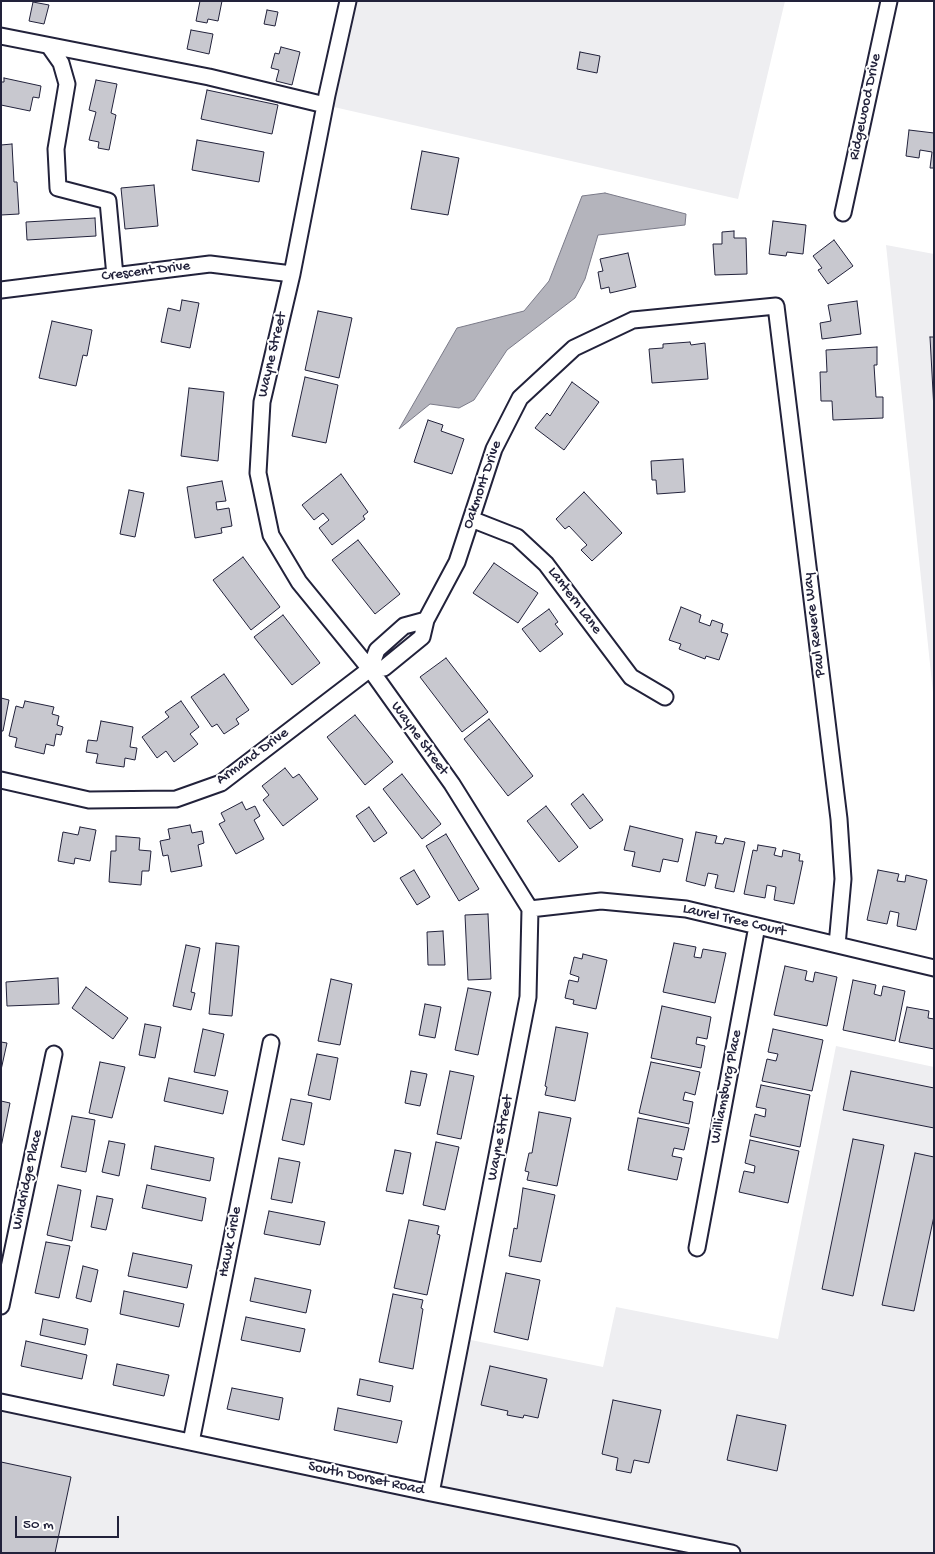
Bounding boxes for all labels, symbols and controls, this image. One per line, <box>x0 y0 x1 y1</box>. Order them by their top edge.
street label: Ridgewood Drive <box>846 52 886 162</box>
street label: Crescent Drive <box>101 258 191 286</box>
street label: Wayne Street <box>254 311 292 399</box>
street label: Oakmont Drive <box>460 439 506 531</box>
street label: Lantern Lane <box>543 564 605 638</box>
street label: Paul Revere Way <box>800 572 830 678</box>
street label: Wayne Street <box>386 699 452 779</box>
street label: Armand Drive <box>213 725 293 789</box>
street label: Laurel Tree Court <box>681 900 787 942</box>
street label: Williamsburg Place <box>707 1029 747 1145</box>
street label: Wayne Street <box>484 1094 518 1182</box>
street label: Windridge Place <box>9 1128 47 1232</box>
street label: Hawk Circle <box>215 1205 247 1279</box>
street label: South Dorset Road <box>306 1458 426 1500</box>
scale bar <box>18 1506 121 1538</box>
text: 50 m <box>23 1516 54 1534</box>

